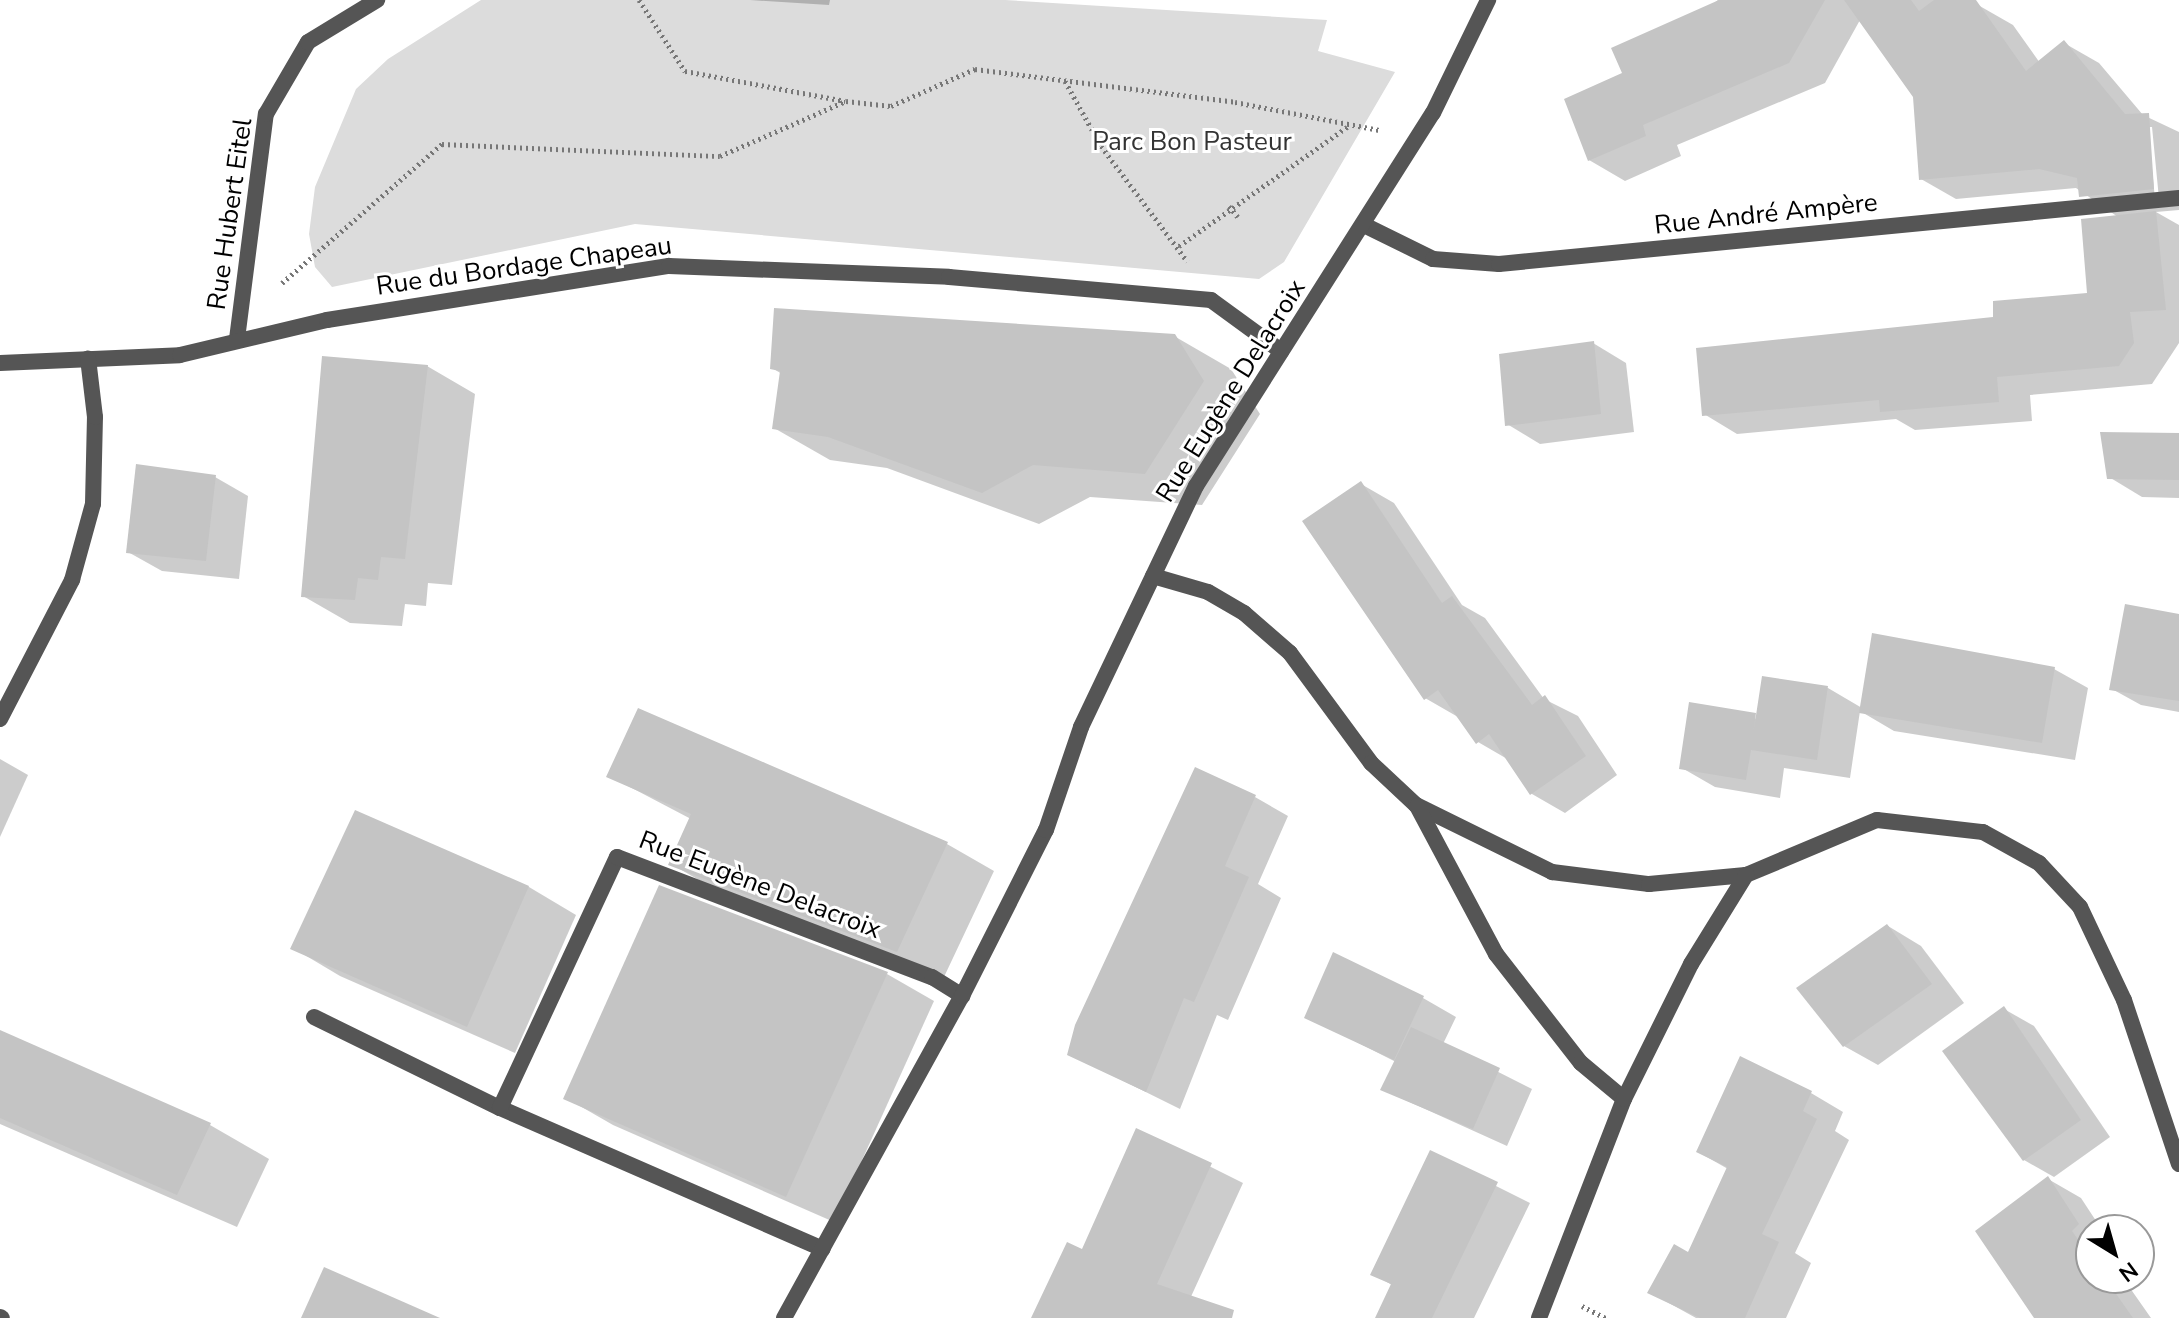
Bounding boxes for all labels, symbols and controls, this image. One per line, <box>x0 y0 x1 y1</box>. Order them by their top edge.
street label: Rue Hubert Eitel <box>201 116 259 312</box>
park label: Parc Bon Pasteur <box>1092 126 1292 158</box>
street label: Rue André Ampère <box>1653 187 1879 241</box>
street label: Rue du Bordage Chapeau <box>374 230 674 302</box>
street label: Rue Eugène Delacroix <box>1150 274 1312 508</box>
street label: Rue Eugène Delacroix <box>635 824 885 946</box>
north arrow <box>2075 1214 2155 1294</box>
text: N <box>2113 1255 2144 1289</box>

